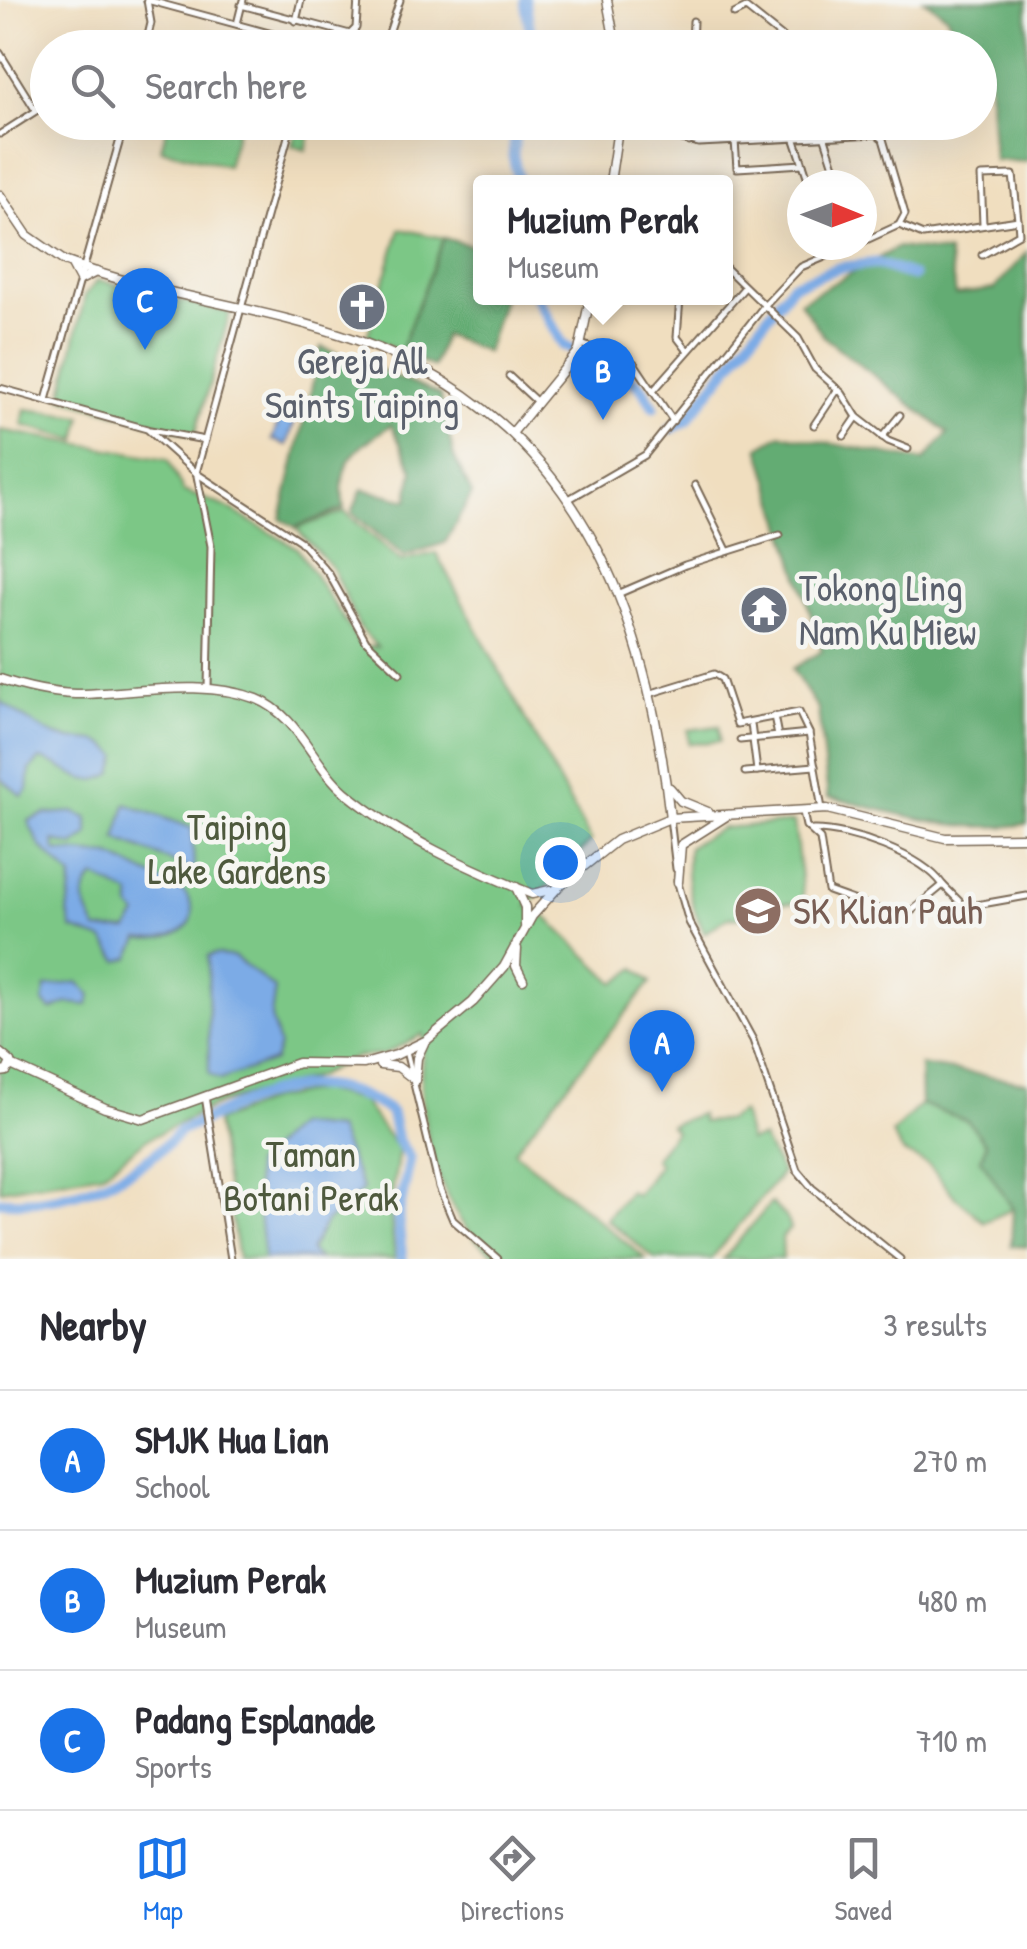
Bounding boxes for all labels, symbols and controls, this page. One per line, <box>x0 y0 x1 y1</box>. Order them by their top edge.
search box <box>30 30 997 140</box>
icon: search <box>65 58 120 113</box>
text: Search here <box>145 59 307 111</box>
north arrow <box>787 170 877 260</box>
popup <box>473 175 733 305</box>
text: Muzium Perak <box>507 193 699 245</box>
text: Museum <box>507 245 599 288</box>
pin: C <box>112 268 178 350</box>
church icon: Gereja All Saints Taiping <box>336 281 388 333</box>
place label: Gereja All Saints Taiping <box>265 334 459 430</box>
pin: B <box>570 338 636 420</box>
place label: Tokong Ling Nam Ku Miew <box>799 561 976 657</box>
temple icon: Tokong Ling Nam Ku Miew <box>738 584 790 636</box>
park label: Taiping Lake Gardens <box>148 800 326 896</box>
your location <box>535 837 586 888</box>
place label: SK Klian Pauh <box>793 884 983 936</box>
school or university icon: SK Klian Pauh <box>732 885 784 937</box>
pin: A <box>630 1010 694 1092</box>
park label: Taman Botani Perak <box>223 1127 399 1223</box>
text: Nearby <box>40 1296 147 1353</box>
text: 3 results <box>883 1303 987 1346</box>
text: SMJK Hua Lian <box>135 1413 329 1465</box>
text: A <box>65 1439 80 1482</box>
text: 270 m <box>913 1439 987 1482</box>
text: School <box>135 1465 210 1508</box>
text: Muzium Perak <box>135 1553 326 1605</box>
text: B <box>64 1579 81 1622</box>
text: 480 m <box>918 1579 987 1622</box>
text: Museum <box>135 1605 226 1648</box>
text: Padang Esplanade <box>135 1693 375 1745</box>
text: C <box>64 1719 81 1762</box>
text: 710 m <box>916 1719 987 1762</box>
text: Sports <box>135 1745 212 1788</box>
tab: Map <box>135 1831 190 1929</box>
tab: Directions <box>461 1831 564 1929</box>
tab: Saved <box>835 1831 892 1929</box>

